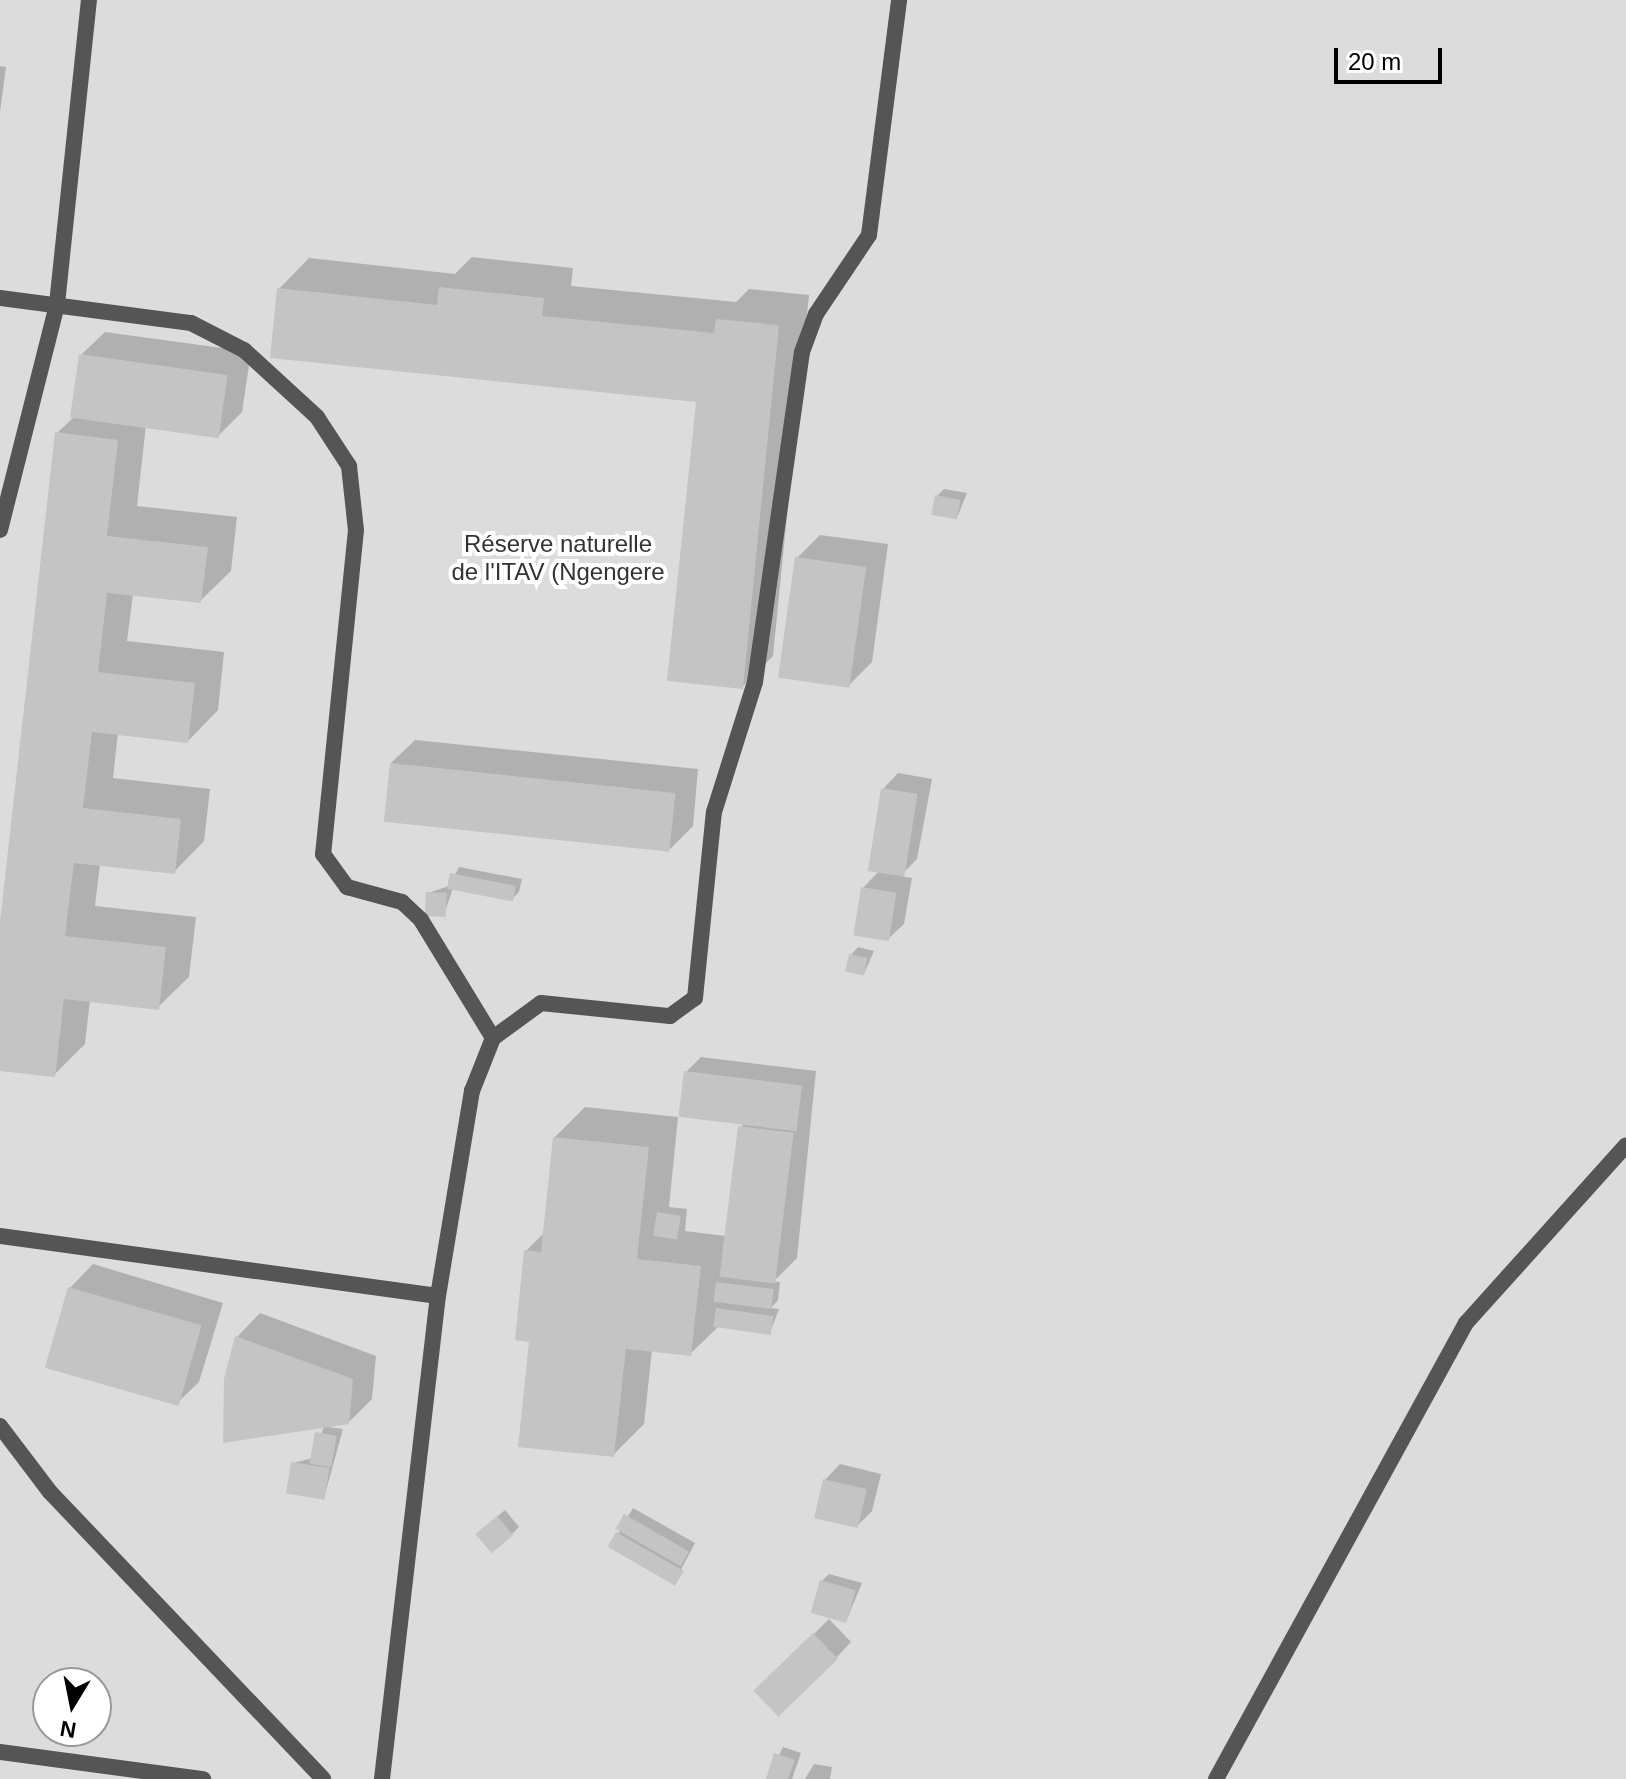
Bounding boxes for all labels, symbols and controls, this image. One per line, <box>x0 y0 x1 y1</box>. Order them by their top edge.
scale bar <box>1338 32 1446 82</box>
text: 20 m <box>1348 48 1401 75</box>
park label: Réserve naturelle de l'ITAV (Ngengere <box>451 530 665 586</box>
north arrow <box>32 1667 112 1747</box>
text: N <box>58 1715 78 1743</box>

